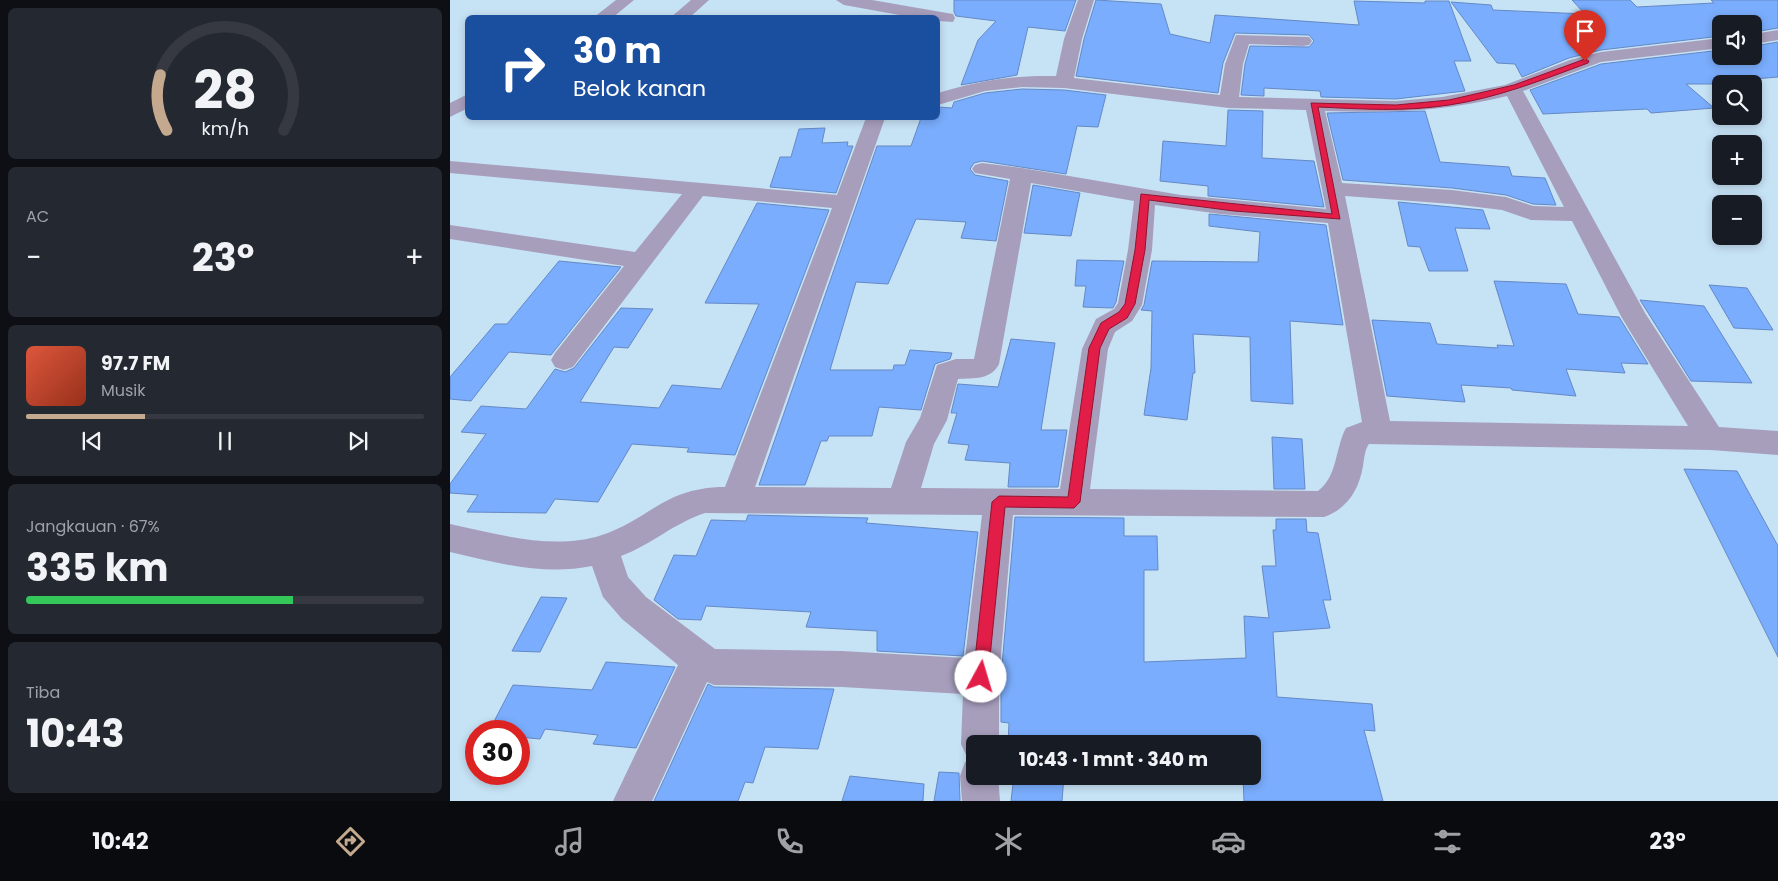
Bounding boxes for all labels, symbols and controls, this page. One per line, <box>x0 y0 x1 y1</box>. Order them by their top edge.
pin <box>1564 10 1606 61</box>
map controls <box>1712 15 1762 245</box>
button: sound <box>1712 15 1762 65</box>
icon: arrive <box>1571 17 1599 45</box>
text: 30 m <box>573 26 661 75</box>
icon: right <box>490 35 555 100</box>
text: 28 <box>193 54 257 127</box>
text: Belok kanan <box>573 73 706 104</box>
button: search <box>1712 75 1762 125</box>
text: km/h <box>201 116 249 141</box>
button: + <box>1712 135 1762 185</box>
button: − <box>1712 195 1762 245</box>
text: AC <box>26 205 49 228</box>
text: 23° <box>192 231 254 284</box>
text: − <box>26 238 41 277</box>
text: + <box>405 238 424 277</box>
text: 97.7 FM <box>101 350 170 377</box>
text: Musik <box>101 379 146 402</box>
icon: previous <box>78 427 106 455</box>
icon: pause <box>211 427 239 455</box>
icon: next <box>344 427 372 455</box>
text: Jangkauan · 67% <box>26 515 160 538</box>
text: 335 km <box>26 541 168 594</box>
position arrow <box>954 650 1006 702</box>
text: Tiba <box>26 681 60 704</box>
text: 10:43 <box>26 707 125 760</box>
speed limit sign: 30 <box>465 720 530 785</box>
text: 10:43 · 1 mnt · 340 m <box>1019 746 1208 773</box>
icon: directions <box>333 824 368 859</box>
icon: music <box>552 824 587 859</box>
icon: phone <box>772 824 807 859</box>
icon: climate <box>991 824 1026 859</box>
icon: car <box>1211 824 1246 859</box>
icon: filters <box>1430 824 1465 859</box>
text: 10:42 <box>92 826 149 857</box>
text: 23° <box>1650 826 1686 857</box>

